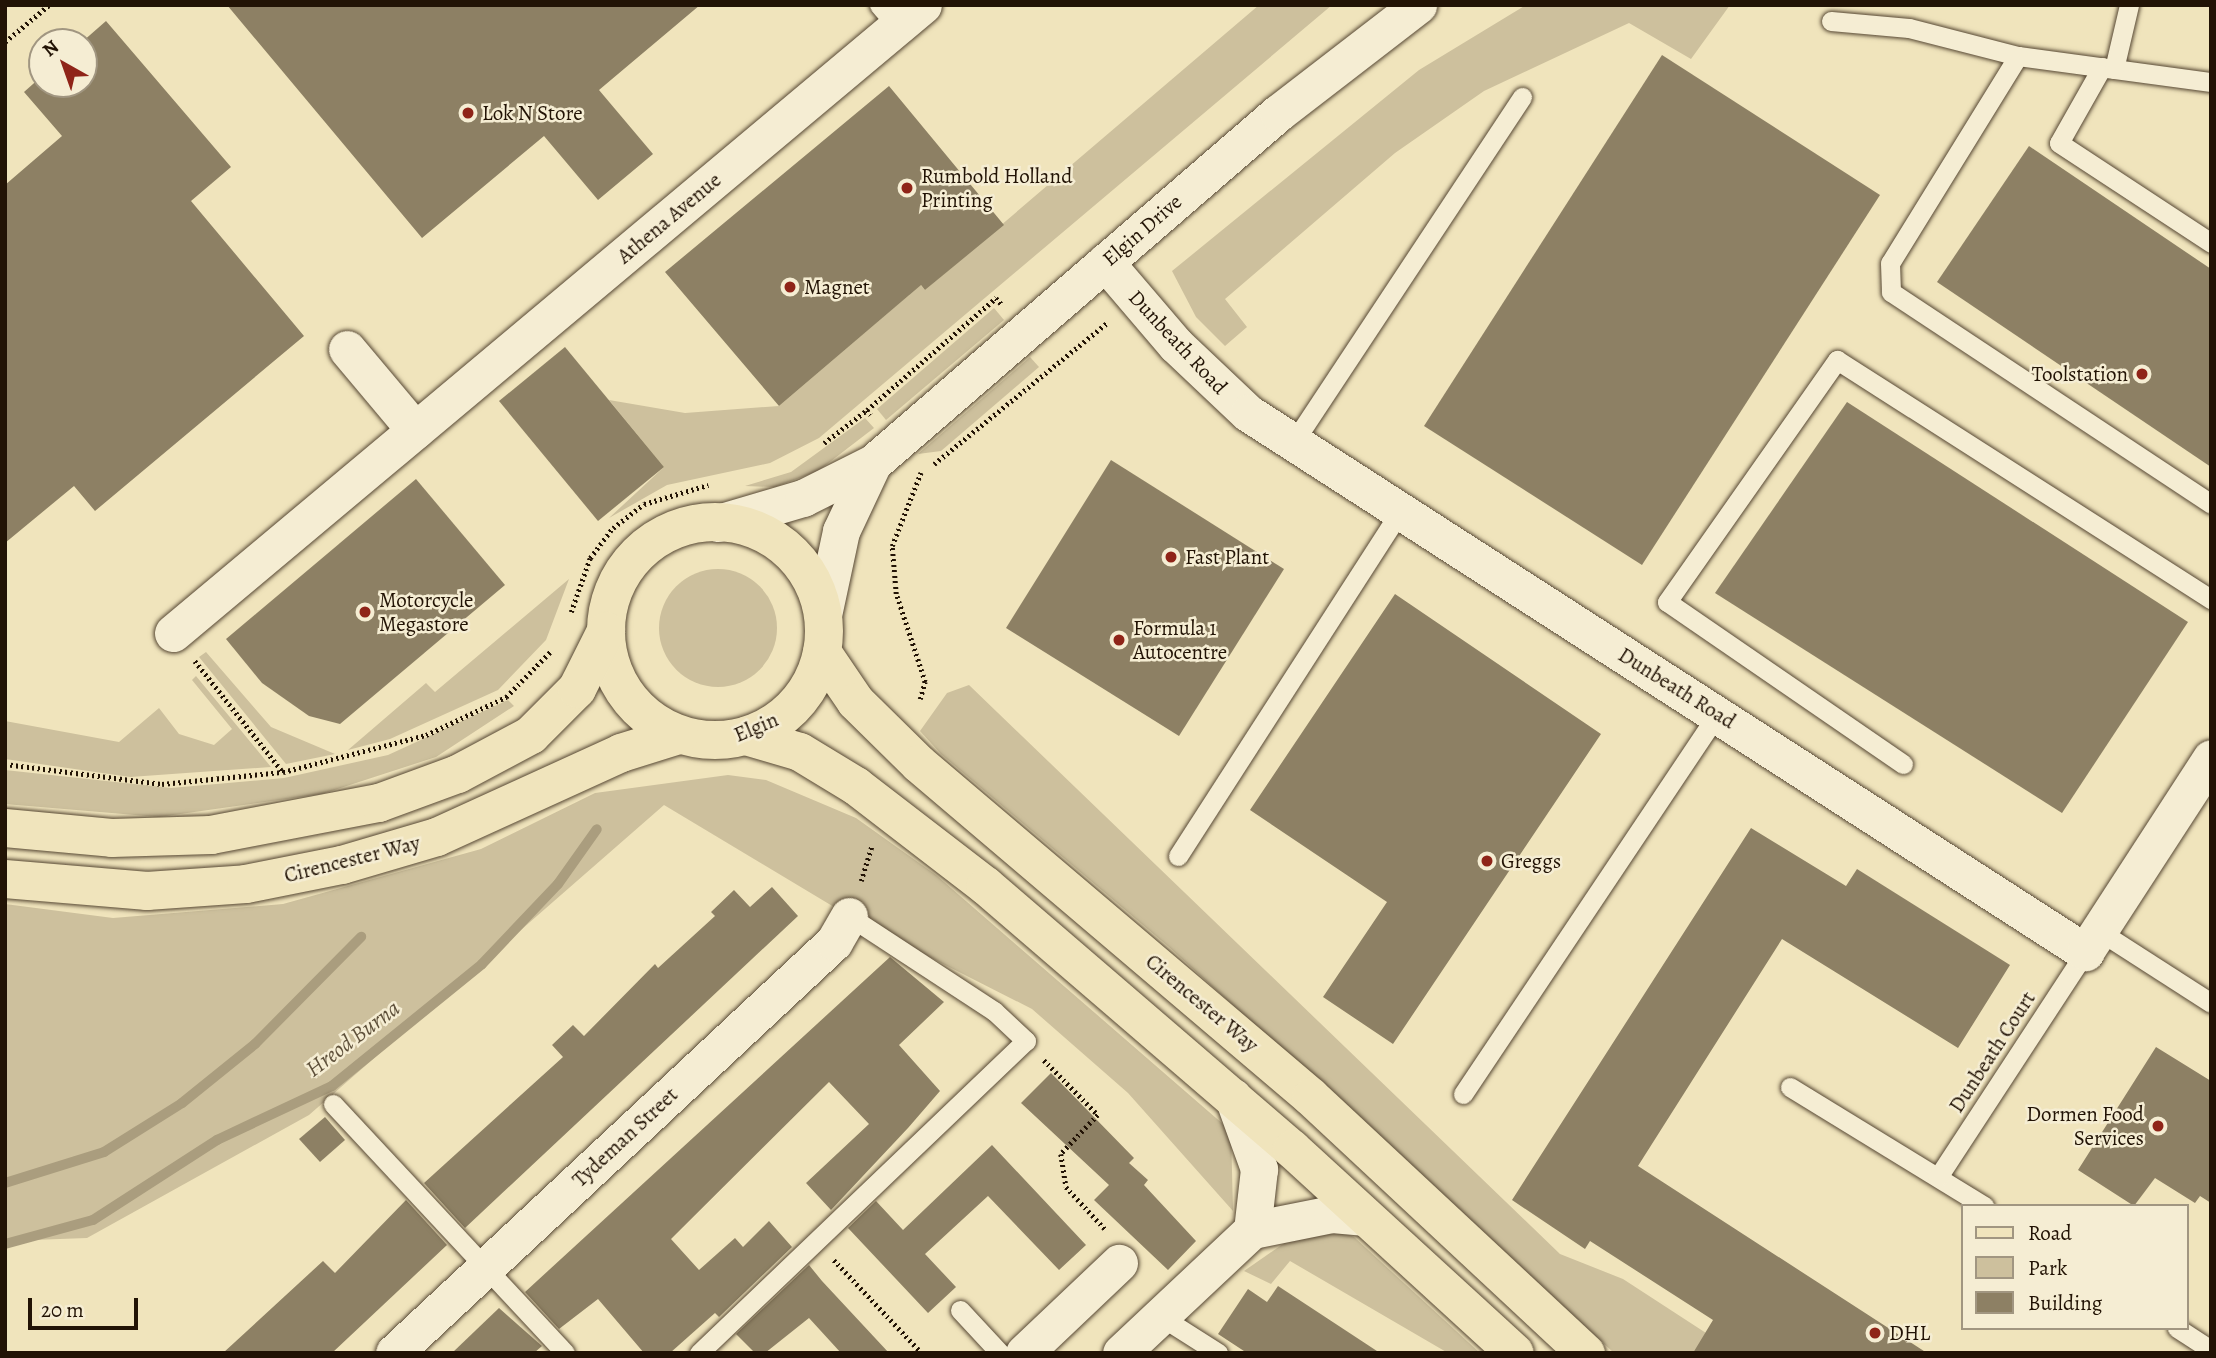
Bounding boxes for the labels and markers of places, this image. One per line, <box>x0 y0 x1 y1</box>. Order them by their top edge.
place label: Lok N Store <box>482 100 583 126</box>
marker: Lok N Store <box>460 105 476 121</box>
place label: Rumbold Holland Printing <box>921 163 1072 213</box>
marker: Rumbold Holland Printing <box>899 180 915 196</box>
place label: Magnet <box>804 274 870 300</box>
marker: Magnet <box>782 279 798 295</box>
place label: Toolstation <box>2032 361 2128 387</box>
marker: Toolstation <box>2134 366 2150 382</box>
place label: Fast Plant <box>1185 544 1269 570</box>
marker: Fast Plant <box>1163 549 1179 565</box>
place label: Motorcycle Megastore <box>379 587 473 637</box>
marker: Motorcycle Megastore <box>357 604 373 620</box>
place label: Formula 1 Autocentre <box>1133 615 1227 665</box>
marker: Formula 1 Autocentre <box>1111 632 1127 648</box>
place label: Greggs <box>1501 848 1561 874</box>
marker: Greggs <box>1479 853 1495 869</box>
place label: Dormen Food Services <box>2026 1101 2144 1151</box>
marker: Dormen Food Services <box>2150 1118 2166 1134</box>
place label: DHL <box>1889 1320 1930 1346</box>
marker: DHL <box>1867 1325 1883 1341</box>

